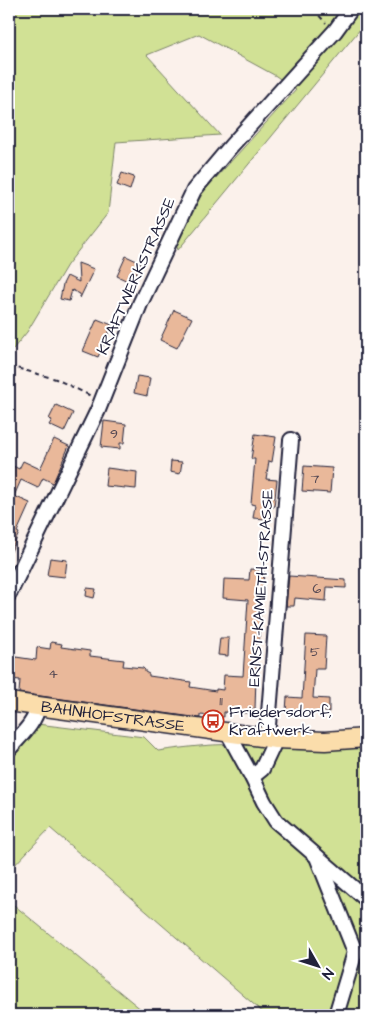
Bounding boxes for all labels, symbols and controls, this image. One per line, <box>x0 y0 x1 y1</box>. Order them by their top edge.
street label: KRAFTWERKSTRASSE <box>91 193 181 358</box>
house number: 9 <box>110 424 118 444</box>
house number: 7 <box>311 469 320 489</box>
street label: ERNST-KAMIETH-STRASSE <box>243 488 279 687</box>
house number: 6 <box>313 579 322 599</box>
house number: 5 <box>310 642 320 662</box>
house number: 4 <box>48 664 58 684</box>
house number: 11 <box>219 691 223 711</box>
street label: BAHNHOFSTRASSE <box>40 696 187 737</box>
place label: Friedersdorf, Kraftwerk <box>229 701 332 741</box>
bus stop icon: Friedersdorf, Kraftwerk <box>201 709 225 733</box>
north arrow <box>292 942 342 992</box>
text: N <box>317 964 338 983</box>

